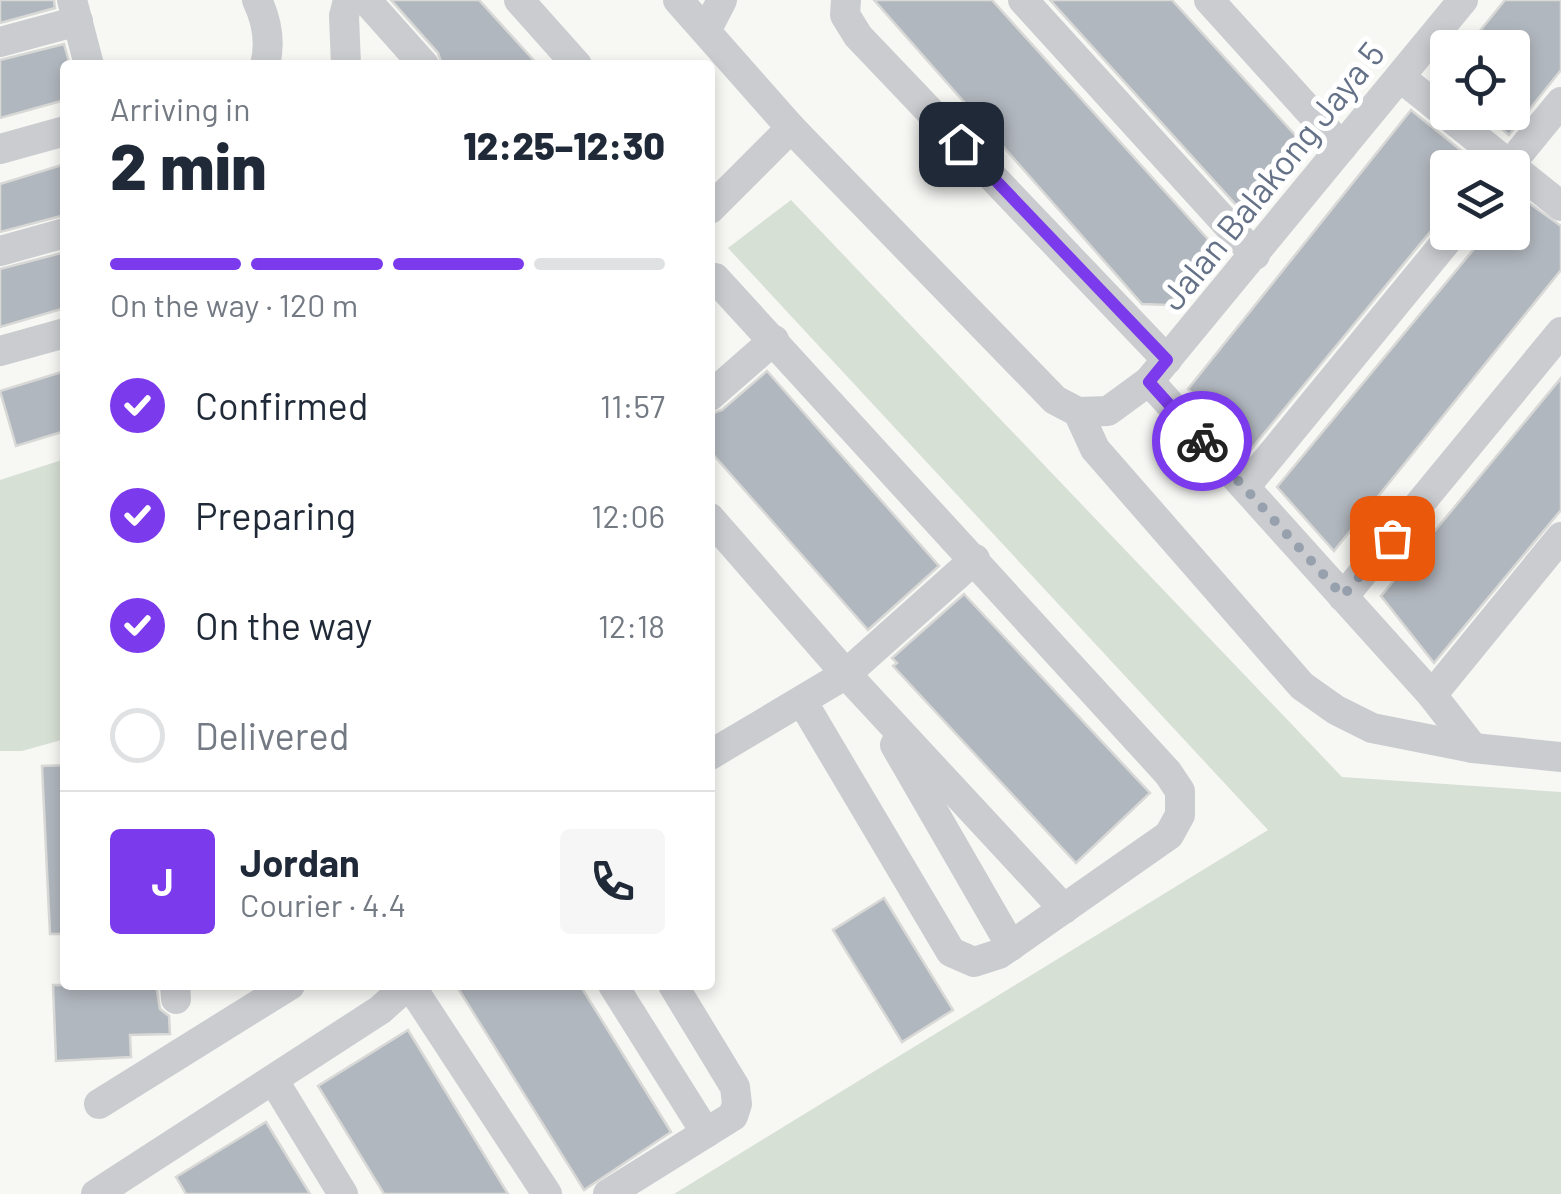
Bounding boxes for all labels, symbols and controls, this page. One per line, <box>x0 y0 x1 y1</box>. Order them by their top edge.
map controls <box>1430 30 1530 250</box>
button: locate <box>1430 30 1530 130</box>
street label: Jalan Balakong Jaya 5 <box>1150 33 1392 317</box>
text: Arriving in <box>110 89 250 127</box>
pin <box>919 102 1004 187</box>
icon: home <box>934 117 989 172</box>
text: 12:25–12:30 <box>463 122 665 168</box>
text: 2 min <box>110 125 267 203</box>
button: layers <box>1430 150 1530 250</box>
text: On the way · 120 m <box>110 285 358 323</box>
icon: check <box>110 378 165 433</box>
text: Confirmed <box>195 382 368 428</box>
text: 11:57 <box>600 386 665 424</box>
courier <box>1152 391 1252 491</box>
icon: bike <box>1175 414 1230 469</box>
icon: check <box>110 488 165 543</box>
text: Preparing <box>195 492 356 538</box>
text: 12:06 <box>591 496 665 534</box>
pin <box>1350 496 1435 581</box>
icon: bag <box>1365 511 1420 566</box>
icon: check <box>110 598 165 653</box>
text: On the way <box>195 602 372 648</box>
text: 12:18 <box>598 606 665 644</box>
text: Delivered <box>195 712 349 758</box>
button: phone <box>560 829 665 934</box>
text: Jordan <box>240 839 360 885</box>
text: J <box>151 858 174 904</box>
text: Courier · 4.4 <box>240 885 406 923</box>

